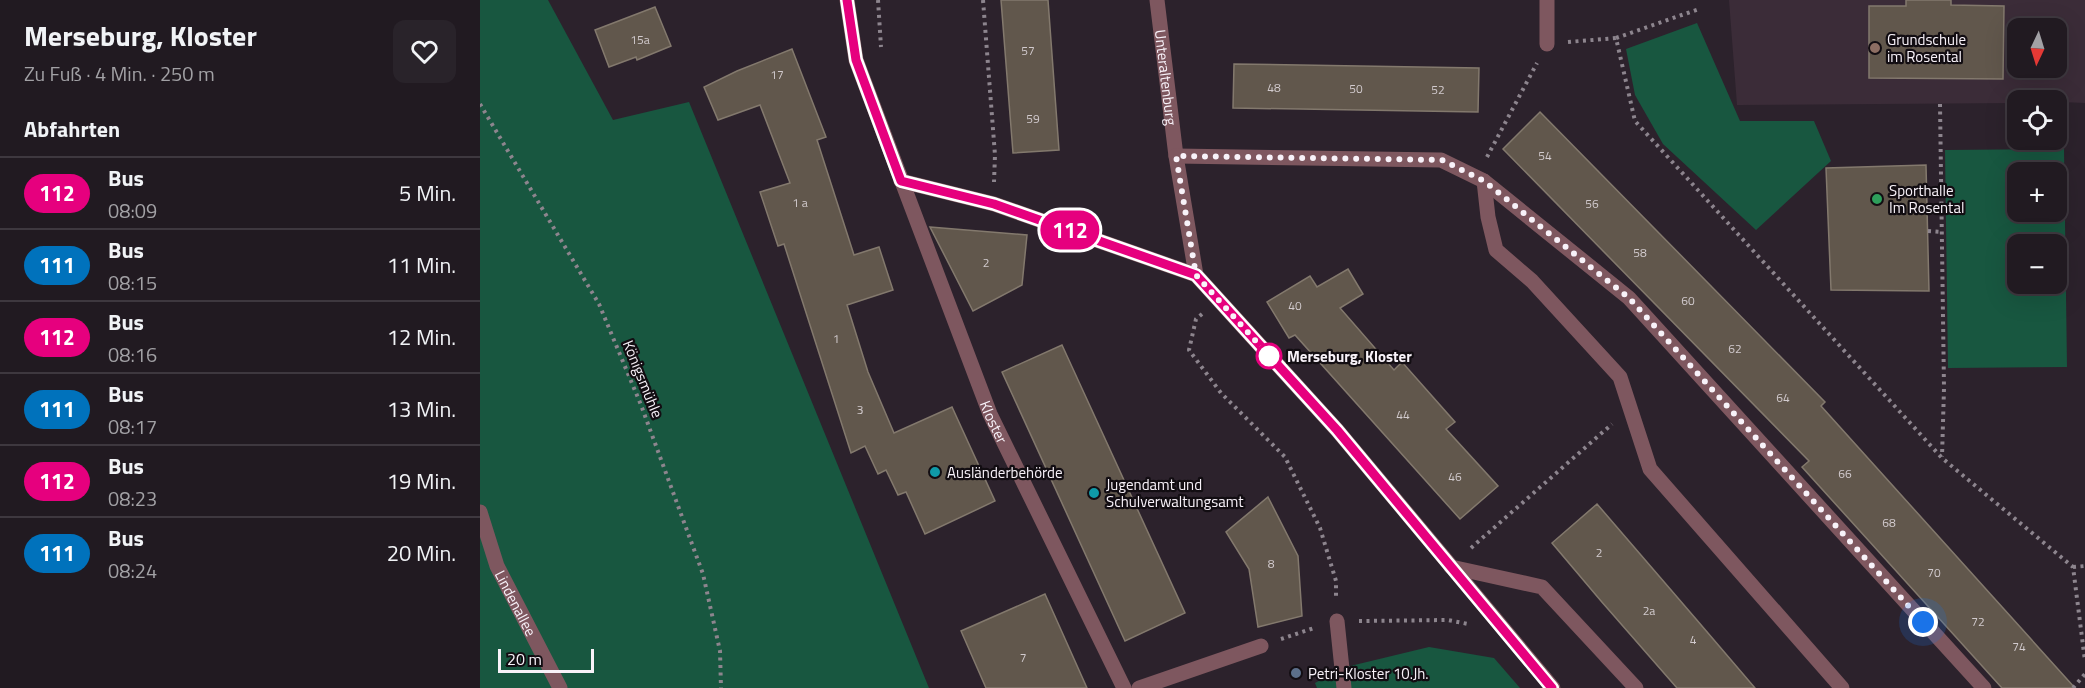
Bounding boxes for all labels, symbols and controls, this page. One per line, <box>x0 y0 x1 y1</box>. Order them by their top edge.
text: Merseburg, Kloster <box>24 14 257 57</box>
north arrow <box>2007 18 2067 78</box>
map controls <box>2007 18 2067 294</box>
button: heart <box>393 20 456 83</box>
street label: Unteraltenburg <box>1149 28 1184 127</box>
place label: Grundschule im Rosental <box>1887 28 1966 68</box>
house number: 15a <box>630 30 650 49</box>
house number: 57 <box>1021 41 1035 60</box>
marker: Grundschule im Rosental <box>1868 41 1882 55</box>
text: Zu Fuß · 4 Min. · 250 m <box>24 58 215 89</box>
house number: 17 <box>770 65 784 84</box>
house number: 48 <box>1267 78 1281 97</box>
house number: 50 <box>1349 79 1363 98</box>
house number: 52 <box>1431 80 1445 99</box>
button: locate <box>2007 90 2067 150</box>
house number: 59 <box>1026 109 1040 128</box>
text: Abfahrten <box>24 112 120 146</box>
house number: 54 <box>1538 146 1552 165</box>
text: Bus <box>108 161 144 195</box>
button: + <box>2007 162 2067 222</box>
text: 5 Min. <box>399 176 456 210</box>
text: 112 <box>39 177 75 209</box>
place label: Sporthalle Im Rosental <box>1889 179 1964 219</box>
marker: Sporthalle Im Rosental <box>1870 192 1884 206</box>
house number: 1 a <box>792 193 808 212</box>
house number: 56 <box>1585 194 1599 213</box>
text: 08:09 <box>108 195 157 226</box>
line badge: 112 <box>1036 210 1104 250</box>
text: 112 <box>1052 214 1088 246</box>
text: Bus <box>108 233 144 267</box>
button: − <box>2007 234 2067 294</box>
house number: 58 <box>1633 243 1647 262</box>
text: 11 Min. <box>387 248 456 282</box>
text: 111 <box>39 249 75 281</box>
house number: 2 <box>983 253 989 272</box>
text: 08:15 <box>108 267 157 298</box>
house number: 60 <box>1681 291 1695 310</box>
house number: 40 <box>1288 296 1302 315</box>
text: Bus <box>108 305 144 339</box>
text: 12 Min. <box>387 320 456 354</box>
text: 112 <box>39 321 75 353</box>
house number: 1 <box>833 329 839 348</box>
street label: Königsmühle <box>617 337 669 421</box>
text: 08:16 <box>108 339 157 370</box>
house number: 62 <box>1728 339 1742 358</box>
marker: Merseburg, Kloster <box>1256 343 1282 369</box>
place label: Merseburg, Kloster <box>1287 345 1412 368</box>
text: Bus <box>108 377 144 411</box>
house number: 64 <box>1776 388 1790 407</box>
text: 13 Min. <box>387 392 456 426</box>
text: 111 <box>39 393 75 425</box>
street label: Kloster <box>974 397 1014 447</box>
house number: 3 <box>857 400 863 419</box>
house number: 44 <box>1396 405 1410 424</box>
text: 08:17 <box>108 411 157 442</box>
text: Bus <box>108 449 144 483</box>
place label: Ausländerbehörde <box>947 461 1063 484</box>
text: 19 Min. <box>387 464 456 498</box>
house number: 66 <box>1838 464 1852 483</box>
text: 112 <box>39 465 75 497</box>
marker: Ausländerbehörde <box>928 465 942 479</box>
house number: 46 <box>1448 467 1462 486</box>
place label: Jugendamt und Schulverwaltungsamt <box>1106 473 1244 513</box>
text: 08:23 <box>108 483 157 514</box>
marker: Jugendamt und Schulverwaltungsamt <box>1087 486 1101 500</box>
house number: 68 <box>1882 513 1896 532</box>
text: Bus <box>108 521 144 555</box>
text: 20 Min. <box>387 536 456 570</box>
text: 111 <box>39 537 75 569</box>
house number: 2 <box>1596 543 1602 562</box>
house number: 8 <box>1268 554 1275 573</box>
text: 08:24 <box>108 555 157 586</box>
house number: 70 <box>1927 563 1941 582</box>
street label: Lindenallee <box>489 566 543 640</box>
house number: 2a <box>1643 601 1655 620</box>
your location <box>1908 607 1938 637</box>
house number: 72 <box>1971 612 1985 631</box>
house number: 4 <box>1690 630 1697 649</box>
house number: 74 <box>2012 637 2026 656</box>
scale bar <box>498 646 594 674</box>
text: 20 m <box>507 647 542 671</box>
house number: 7 <box>1020 648 1026 667</box>
place label: Petri-Kloster 10.Jh. <box>1308 662 1429 685</box>
marker: Petri-Kloster 10.Jh. <box>1289 666 1303 680</box>

